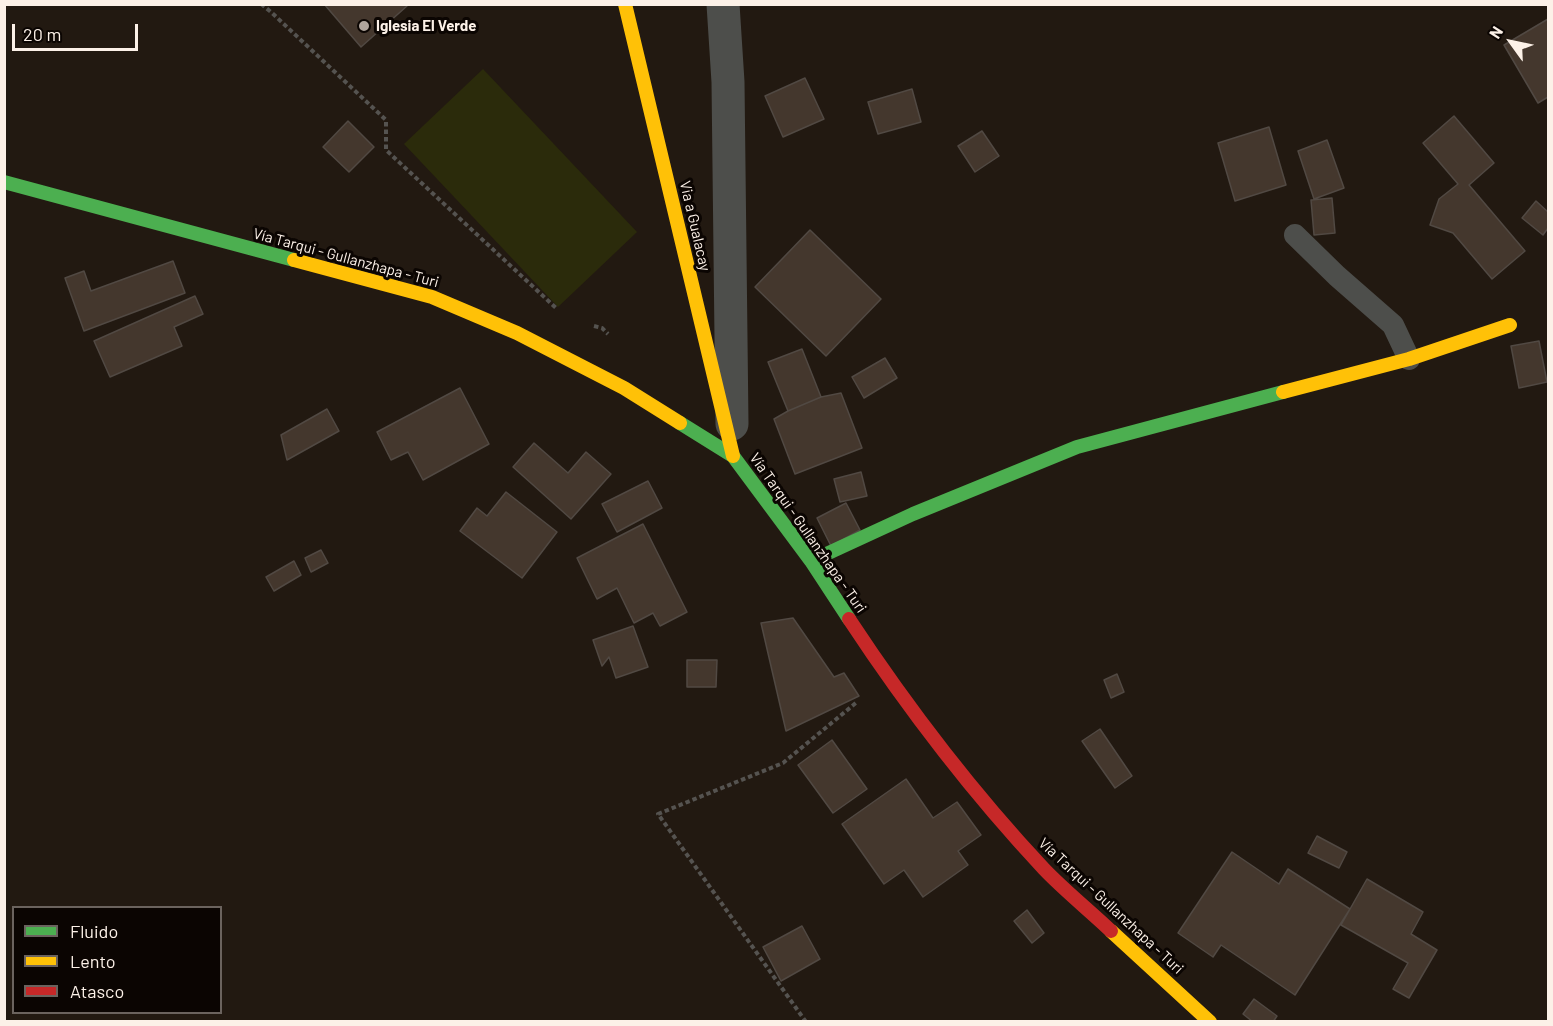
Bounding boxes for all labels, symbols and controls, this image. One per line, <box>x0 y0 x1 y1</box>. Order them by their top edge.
scale bar <box>15 12 141 50</box>
north arrow <box>1481 12 1541 72</box>
place label: Iglesia El Verde <box>376 17 477 35</box>
marker: Iglesia El Verde <box>357 19 371 33</box>
text: N <box>1485 22 1506 42</box>
text: 20 m <box>23 23 61 45</box>
street label: Via a Gualacay <box>676 179 714 273</box>
street label: Vía Tarqui - Gullanzhapa - Turi <box>251 225 441 291</box>
street label: Vía Tarqui - Gullanzhapa - Turi <box>746 449 870 617</box>
street label: Vía Tarqui - Gullanzhapa - Turi <box>1035 834 1187 978</box>
legend <box>12 906 222 1014</box>
text: Fluido <box>70 920 118 942</box>
text: Lento <box>70 950 116 972</box>
text: Atasco <box>70 980 124 1002</box>

